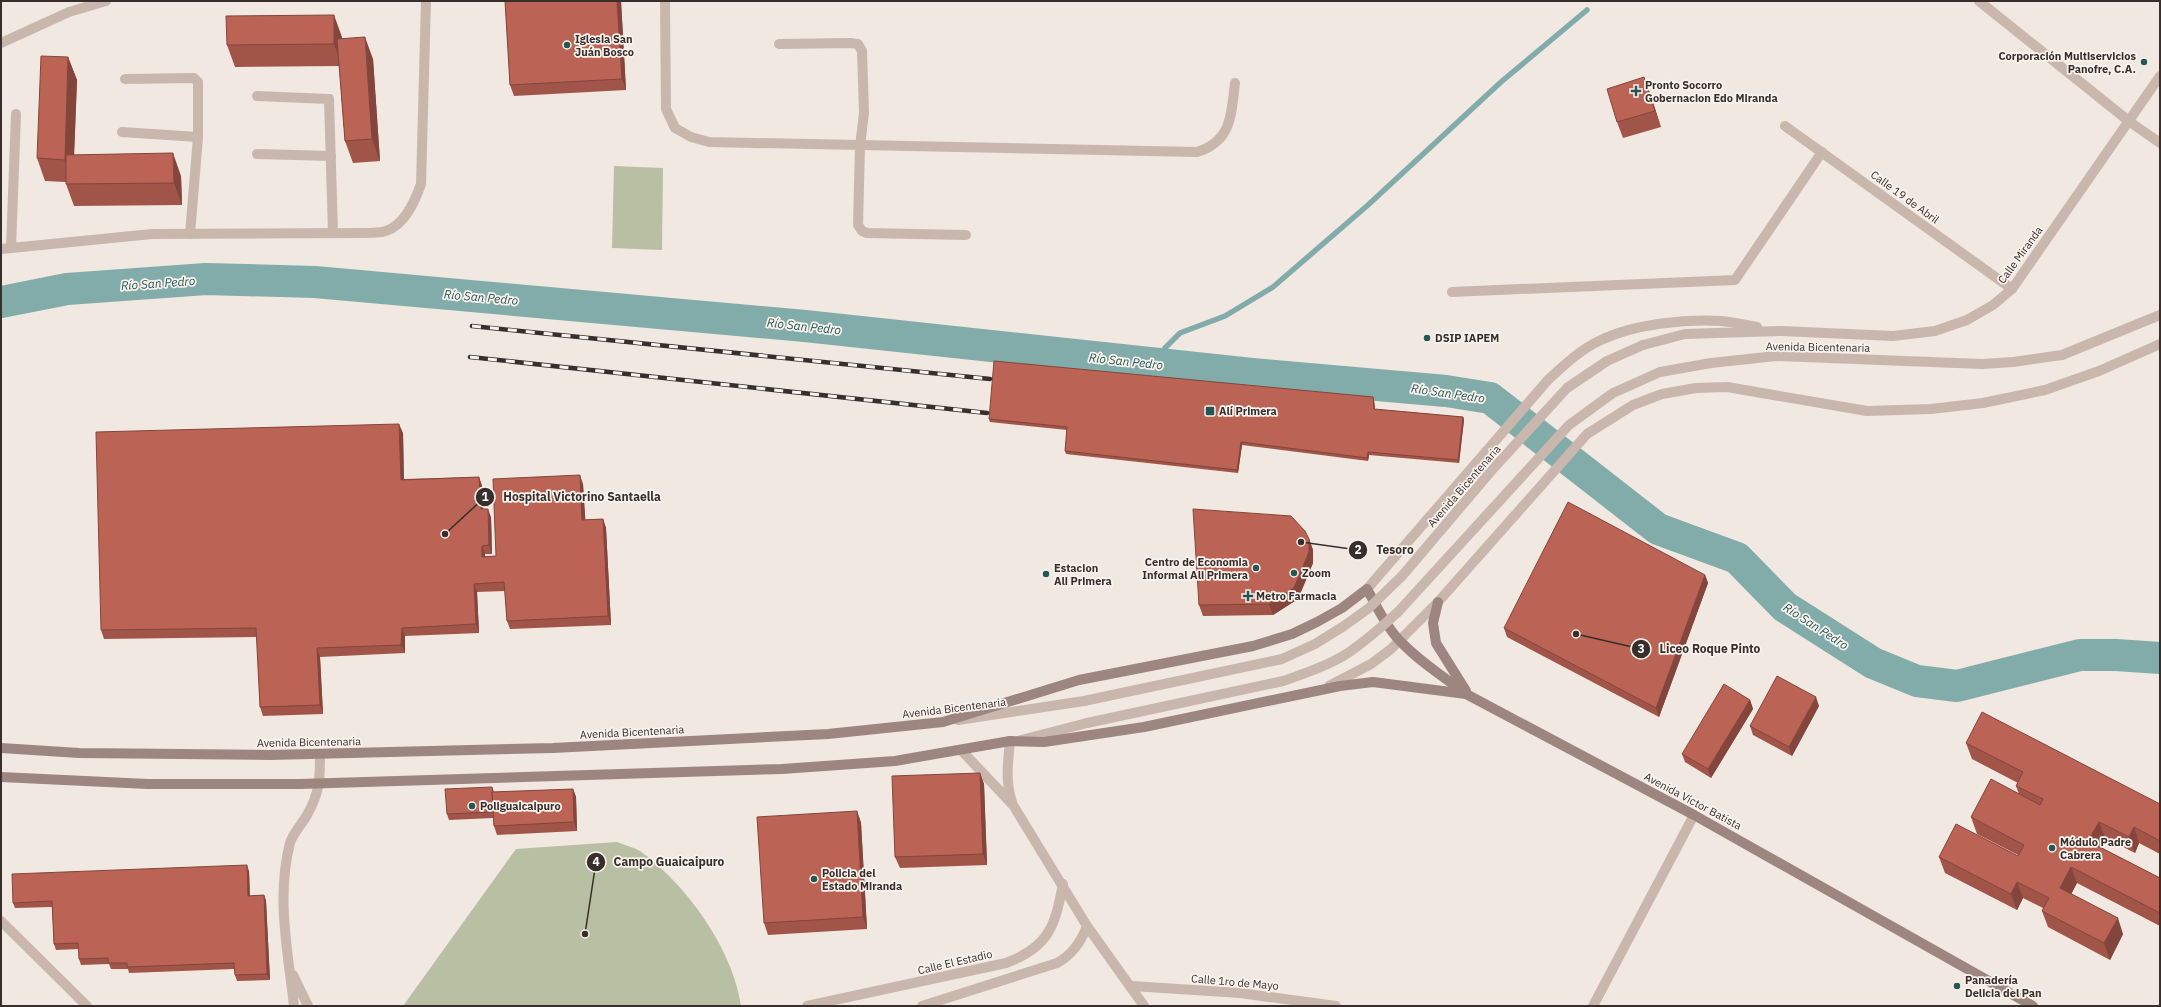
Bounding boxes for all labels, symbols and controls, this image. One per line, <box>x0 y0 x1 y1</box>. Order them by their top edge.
place label: Iglesia San Juán Bosco <box>575 32 634 59</box>
marker: Iglesia San Juán Bosco <box>562 40 572 50</box>
place label: Corporación Multiservicios Panofre, C.A. <box>1998 49 2136 76</box>
marker: Corporación Multiservicios Panofre, C.A. <box>2139 57 2149 67</box>
place label: Pronto Socorro Gobernacion Edo Miranda <box>1645 78 1778 105</box>
marker: Pronto Socorro Gobernacion Edo Miranda <box>1630 85 1642 97</box>
street label: Calle 19 de Abril <box>1868 167 1942 227</box>
street label: Calle Miranda <box>1995 224 2046 286</box>
water label: Río San Pedro <box>120 273 196 293</box>
water label: Río San Pedro <box>443 286 519 308</box>
water label: Río San Pedro <box>766 315 842 337</box>
place label: DSIP IAPEM <box>1435 331 1499 345</box>
marker: DSIP IAPEM <box>1422 333 1432 343</box>
street label: Avenida Bicentenaria <box>1766 339 1870 355</box>
water label: Río San Pedro <box>1088 350 1164 372</box>
water label: Río San Pedro <box>1410 380 1486 406</box>
place label: Alí Primera <box>1219 404 1277 418</box>
marker: Alí Primera <box>1204 405 1216 417</box>
street label: Avenida Bicentenaria <box>1424 442 1504 530</box>
callout: Hospital Victorino Santaella <box>475 485 669 509</box>
text: 1 <box>481 489 489 504</box>
text: Hospital Victorino Santaella <box>503 489 661 504</box>
callout: Tesoro <box>1348 538 1422 562</box>
text: 2 <box>1354 542 1362 557</box>
text: Tesoro <box>1376 542 1414 557</box>
place label: Centro de Economia Informal Ali Primera <box>1142 555 1248 582</box>
place label: Estacion Ali Primera <box>1054 561 1112 588</box>
marker: Centro de Economia Informal Ali Primera <box>1251 563 1261 573</box>
place label: Zoom <box>1302 566 1331 580</box>
marker: Zoom <box>1289 568 1299 578</box>
marker: Estacion Ali Primera <box>1041 569 1051 579</box>
place label: Metro Farmacia <box>1256 589 1336 603</box>
marker: Metro Farmacia <box>1243 591 1253 601</box>
water label: Río San Pedro <box>1781 599 1852 653</box>
callout: Liceo Roque Pinto <box>1631 637 1768 661</box>
text: 3 <box>1637 641 1645 656</box>
text: Liceo Roque Pinto <box>1660 641 1761 656</box>
street label: Avenida Bicentenaria <box>901 695 1007 721</box>
street label: Avenida Bicentenaria <box>580 722 685 742</box>
street label: Avenida Bicentenaria <box>257 734 361 750</box>
street label: Avenida Víctor Batista <box>1642 769 1744 833</box>
place label: Poliguaicaipuro <box>480 799 561 813</box>
marker: Poliguaicaipuro <box>467 801 477 811</box>
place label: Módulo Padre Cabrera <box>2060 835 2131 862</box>
marker: Módulo Padre Cabrera <box>2047 843 2057 853</box>
callout: Campo Guaicaipuro <box>586 850 733 874</box>
text: 4 <box>592 854 600 869</box>
text: Campo Guaicaipuro <box>614 854 725 869</box>
place label: Policia del Estado Miranda <box>822 866 902 893</box>
marker: Policia del Estado Miranda <box>809 874 819 884</box>
street label: Calle El Estadio <box>916 947 994 977</box>
street label: Calle 1ro de Mayo <box>1191 971 1279 993</box>
place label: Panadería Delicia del Pan <box>1965 973 2042 1000</box>
marker: Panadería Delicia del Pan <box>1952 981 1962 991</box>

